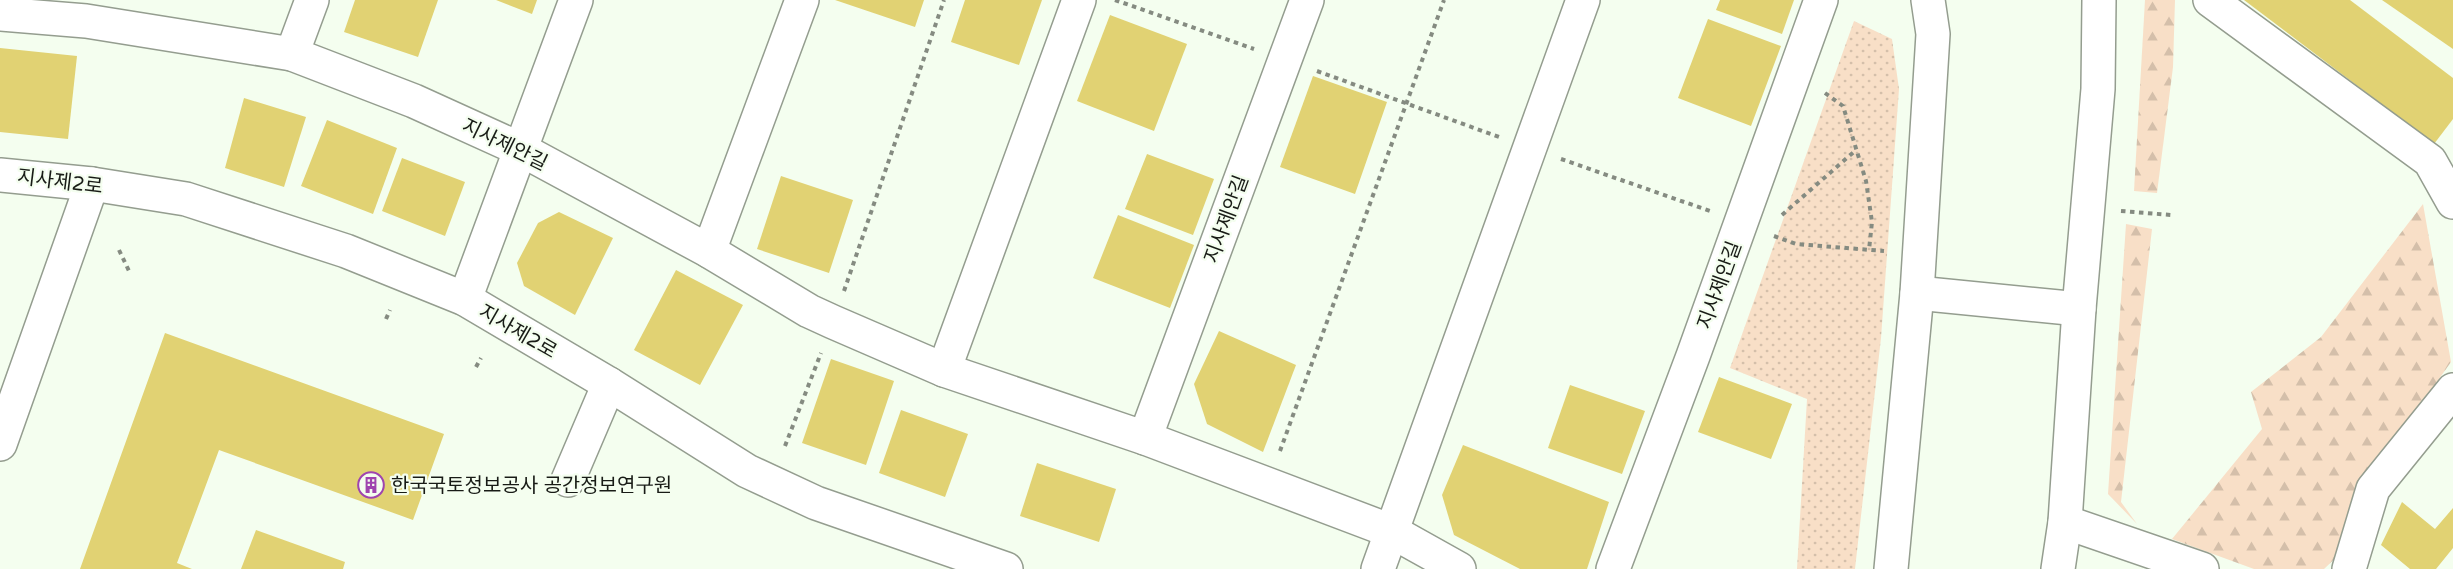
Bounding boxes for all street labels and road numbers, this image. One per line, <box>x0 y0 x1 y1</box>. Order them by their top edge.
street label: 지사제안길 <box>458 114 551 176</box>
street label: 지사제2로 <box>16 165 104 199</box>
street label: 지사제안길 <box>1200 172 1254 267</box>
street label: 지사제안길 <box>1693 238 1747 333</box>
street label: 지사제2로 <box>474 300 561 364</box>

